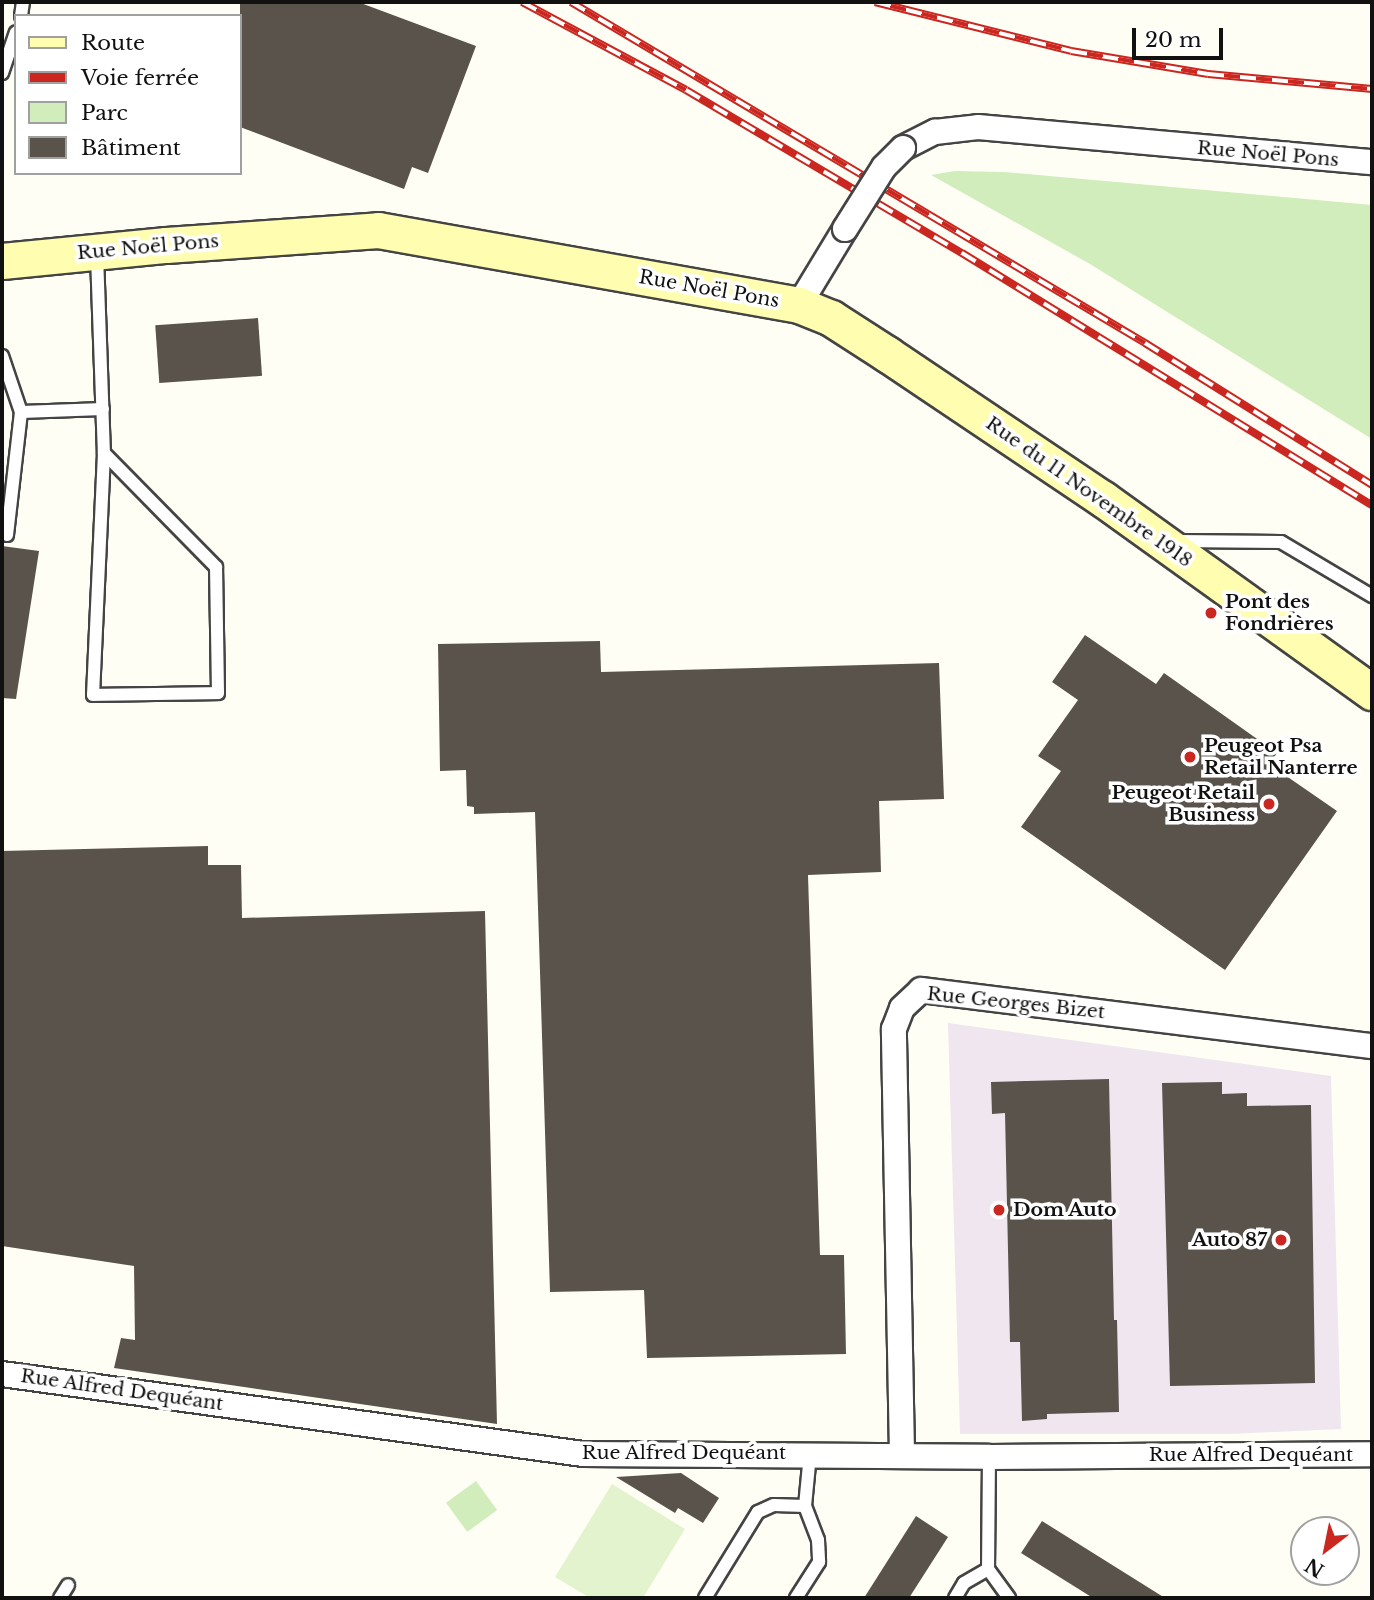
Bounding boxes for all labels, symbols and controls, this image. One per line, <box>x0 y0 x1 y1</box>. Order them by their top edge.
legend <box>14 14 242 175</box>
scale bar <box>1136 14 1227 58</box>
text: 20 m <box>1145 27 1202 53</box>
text: Route <box>81 30 145 56</box>
text: Voie ferrée <box>81 65 199 91</box>
text: Parc <box>81 100 128 126</box>
text: Bâtiment <box>81 135 181 161</box>
street label: Rue Noël Pons <box>1196 136 1340 172</box>
street label: Rue Noël Pons <box>76 229 220 265</box>
street label: Rue Noël Pons <box>637 265 781 313</box>
street label: Rue du 11 Novembre 1918 <box>981 412 1197 572</box>
place label: Pont des Fondrières <box>1225 591 1334 635</box>
marker: Pont des Fondrières <box>1203 605 1219 621</box>
place label: Peugeot Psa Retail Nanterre <box>1204 735 1358 779</box>
marker: Peugeot Psa Retail Nanterre <box>1182 749 1198 765</box>
place label: Peugeot Retail Business <box>1112 782 1255 826</box>
marker: Peugeot Retail Business <box>1261 796 1277 812</box>
street label: Rue Georges Bizet <box>926 982 1106 1024</box>
place label: Dom Auto <box>1013 1199 1117 1221</box>
marker: Dom Auto <box>991 1202 1007 1218</box>
place label: Auto 87 <box>1192 1229 1267 1251</box>
marker: Auto 87 <box>1273 1232 1289 1248</box>
street label: Rue Alfred Dequéant <box>19 1364 225 1416</box>
street label: Rue Alfred Dequéant <box>581 1442 787 1464</box>
street label: Rue Alfred Dequéant <box>1148 1444 1354 1466</box>
north arrow <box>1290 1516 1360 1586</box>
text: N <box>1301 1553 1328 1582</box>

